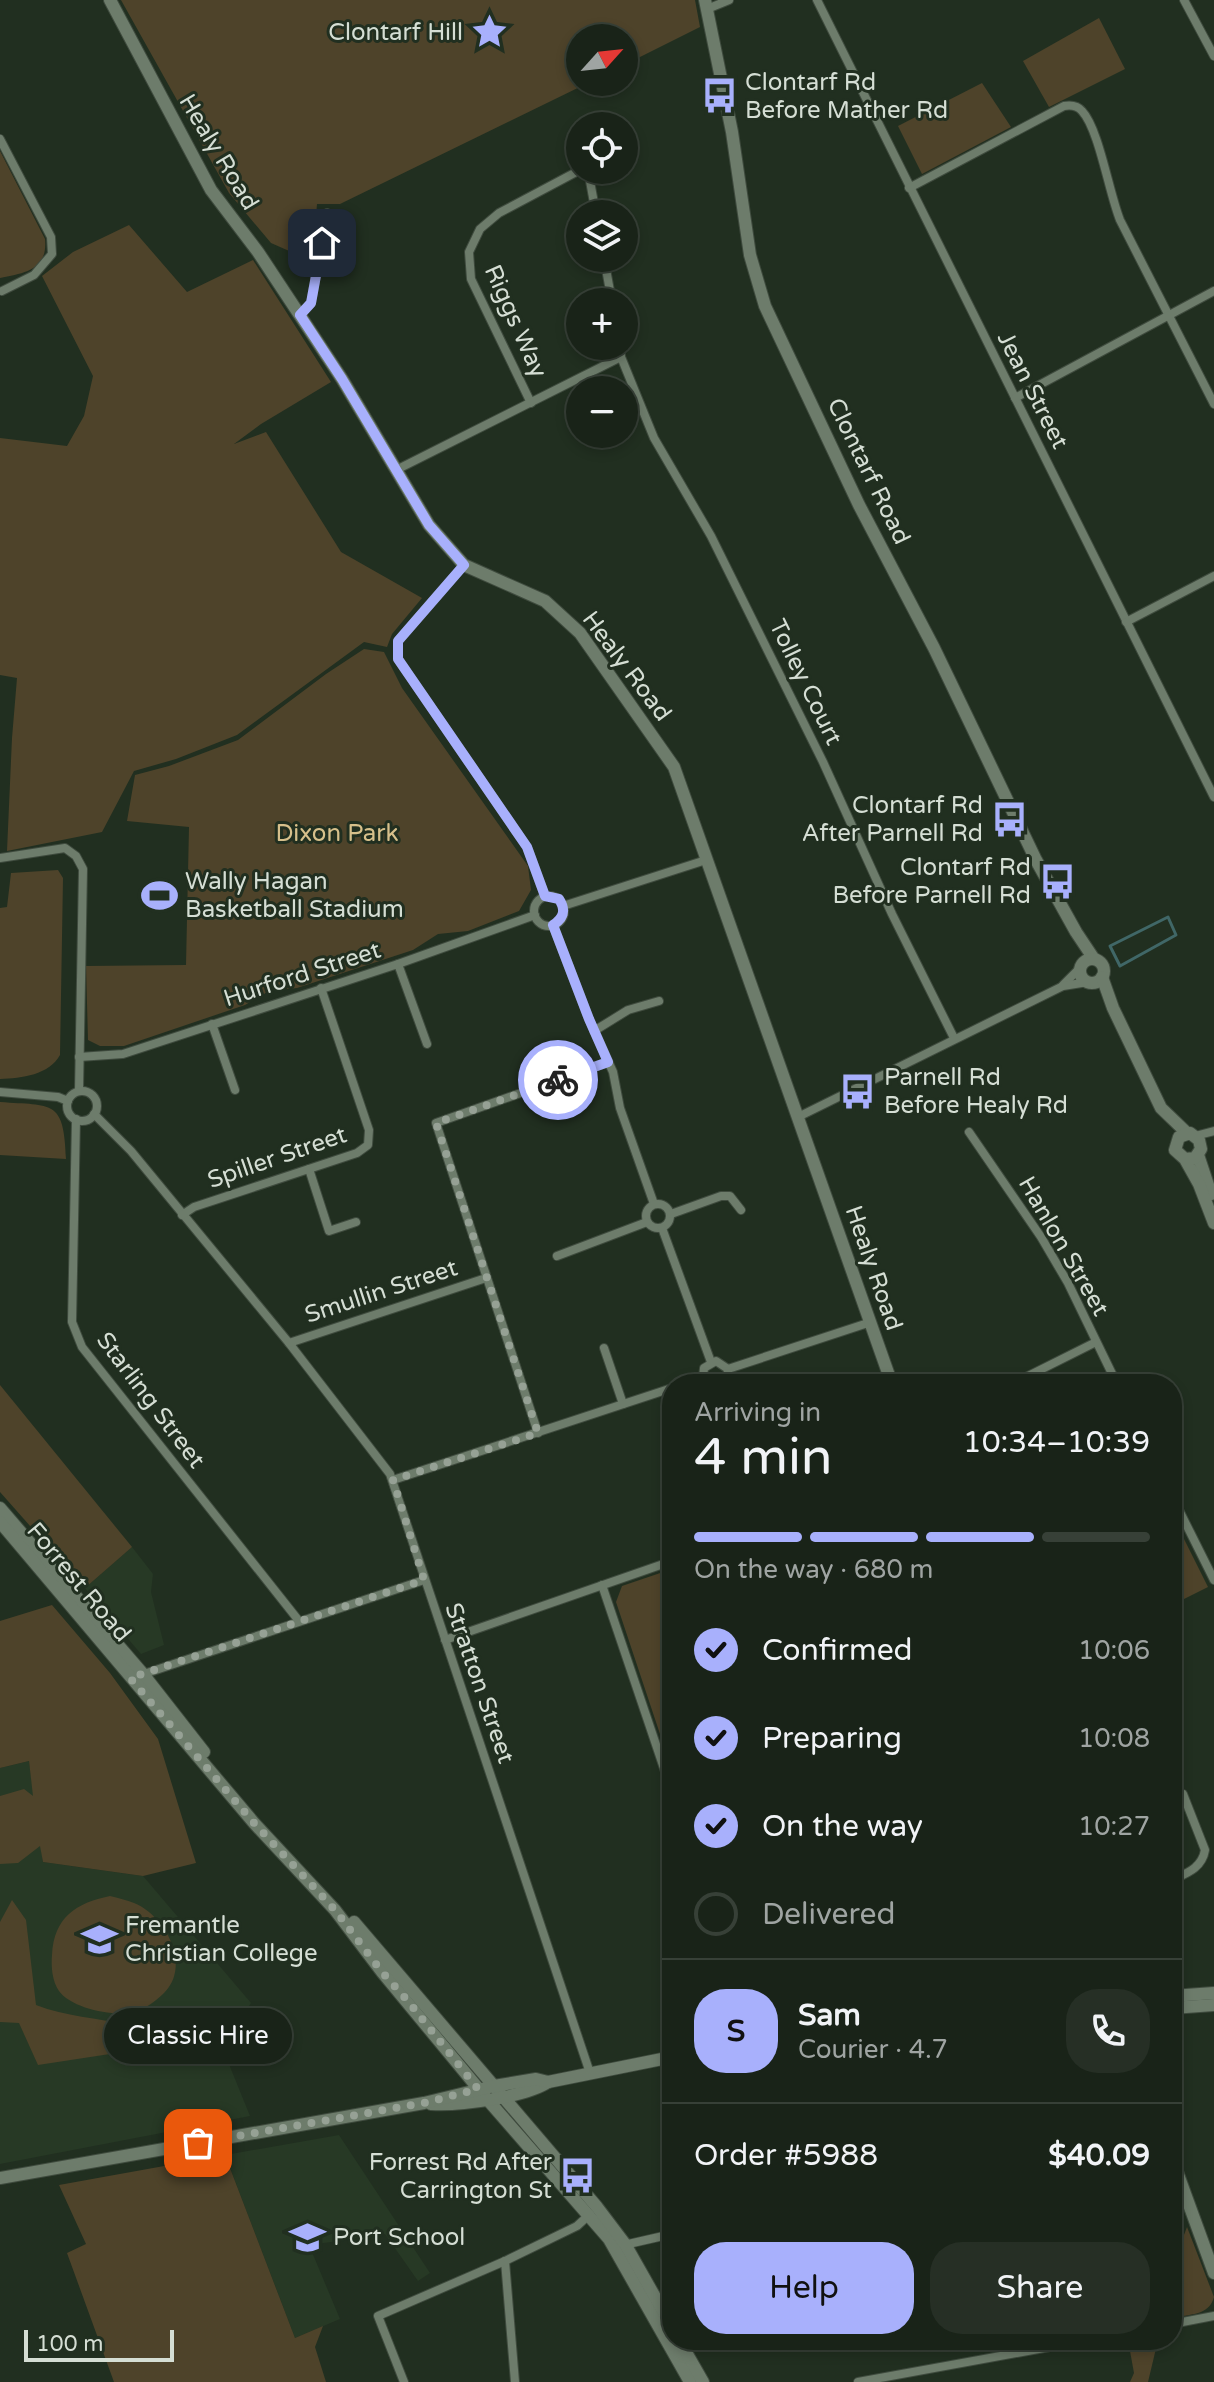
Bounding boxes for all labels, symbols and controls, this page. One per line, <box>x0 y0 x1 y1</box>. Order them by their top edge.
place icon: Clontarf Hill <box>470 13 508 51</box>
place label: Clontarf Hill <box>328 18 463 47</box>
north arrow <box>566 24 638 96</box>
map controls <box>566 24 638 448</box>
place label: Clontarf Rd Before Mather Rd <box>745 68 948 125</box>
bus stop icon: Clontarf Rd Before Mather Rd <box>700 77 738 115</box>
street label: Healy Road <box>173 89 265 216</box>
button: locate <box>566 112 638 184</box>
button: layers <box>566 200 638 272</box>
pin <box>288 209 356 277</box>
icon: home <box>300 221 344 265</box>
street label: Riggs Way <box>478 260 553 382</box>
button: + <box>566 288 638 360</box>
street label: Jean Street <box>991 327 1074 454</box>
button: − <box>566 376 638 448</box>
street label: Clontarf Road <box>821 393 916 549</box>
street label: Healy Road <box>576 606 677 727</box>
street label: Tolley Court <box>763 615 848 750</box>
place label: Clontarf Rd After Parnell Rd <box>802 791 983 848</box>
bus stop icon: Clontarf Rd After Parnell Rd <box>990 800 1028 838</box>
park label: Dixon Park <box>275 819 399 848</box>
place label: Clontarf Rd Before Parnell Rd <box>832 853 1031 910</box>
bus stop icon: Clontarf Rd Before Parnell Rd <box>1038 862 1076 900</box>
place label: Wally Hagan Basketball Stadium <box>185 867 404 924</box>
sports icon: Wally Hagan Basketball Stadium <box>140 876 178 914</box>
street label: Hurford Street <box>220 935 384 1014</box>
courier <box>518 1040 598 1120</box>
icon: bike <box>536 1058 580 1102</box>
place label: Parnell Rd Before Healy Rd <box>884 1063 1068 1120</box>
bus stop icon: Parnell Rd Before Healy Rd <box>839 1072 877 1110</box>
street label: Spiller Street <box>204 1120 351 1195</box>
street label: Hanlon Street <box>1012 1171 1115 1321</box>
street label: Healy Road <box>839 1202 908 1334</box>
street label: Smullin Street <box>301 1253 461 1330</box>
street label: Starling Street <box>90 1327 211 1474</box>
text: Arriving in <box>694 1397 821 1428</box>
text: 10:34–10:39 <box>963 1424 1150 1461</box>
text: 4 min <box>694 1426 833 1489</box>
street label: Forrest Road <box>20 1517 137 1648</box>
text: On the way · 680 m <box>694 1554 933 1585</box>
street label: Stratton Street <box>438 1599 521 1767</box>
icon: check <box>694 1628 738 1672</box>
text: Confirmed <box>762 1632 913 1669</box>
text: 10:06 <box>1078 1635 1150 1666</box>
icon: check <box>694 1716 738 1760</box>
text: Preparing <box>762 1720 902 1757</box>
text: 10:08 <box>1078 1723 1150 1754</box>
icon: check <box>694 1804 738 1848</box>
text: On the way <box>762 1808 923 1845</box>
text: 10:27 <box>1078 1811 1150 1842</box>
text: Delivered <box>762 1896 896 1933</box>
place label: Fremantle Christian College <box>125 1911 318 1968</box>
school or university icon: Fremantle Christian College <box>80 1920 118 1958</box>
button: phone <box>1066 1989 1150 2073</box>
text: Sam <box>798 1997 861 2034</box>
callout: Classic Hire <box>104 2007 292 2063</box>
text: S <box>727 2013 745 2050</box>
text: Classic Hire <box>127 2020 269 2051</box>
text: Courier · 4.7 <box>798 2034 948 2065</box>
pin <box>164 2109 232 2177</box>
icon: bag <box>176 2121 220 2165</box>
text: Order #5988 <box>694 2137 878 2174</box>
text: $40.09 <box>1048 2137 1150 2174</box>
place label: Forrest Rd After Carrington St <box>369 2148 553 2205</box>
bus stop icon: Forrest Rd After Carrington St <box>559 2157 597 2195</box>
school or university icon: Port School <box>288 2218 326 2256</box>
place label: Port School <box>333 2223 465 2252</box>
button: Help <box>694 2242 914 2334</box>
button: Share <box>930 2242 1150 2334</box>
scale bar <box>24 2326 174 2362</box>
text: 100 m <box>36 2331 103 2357</box>

